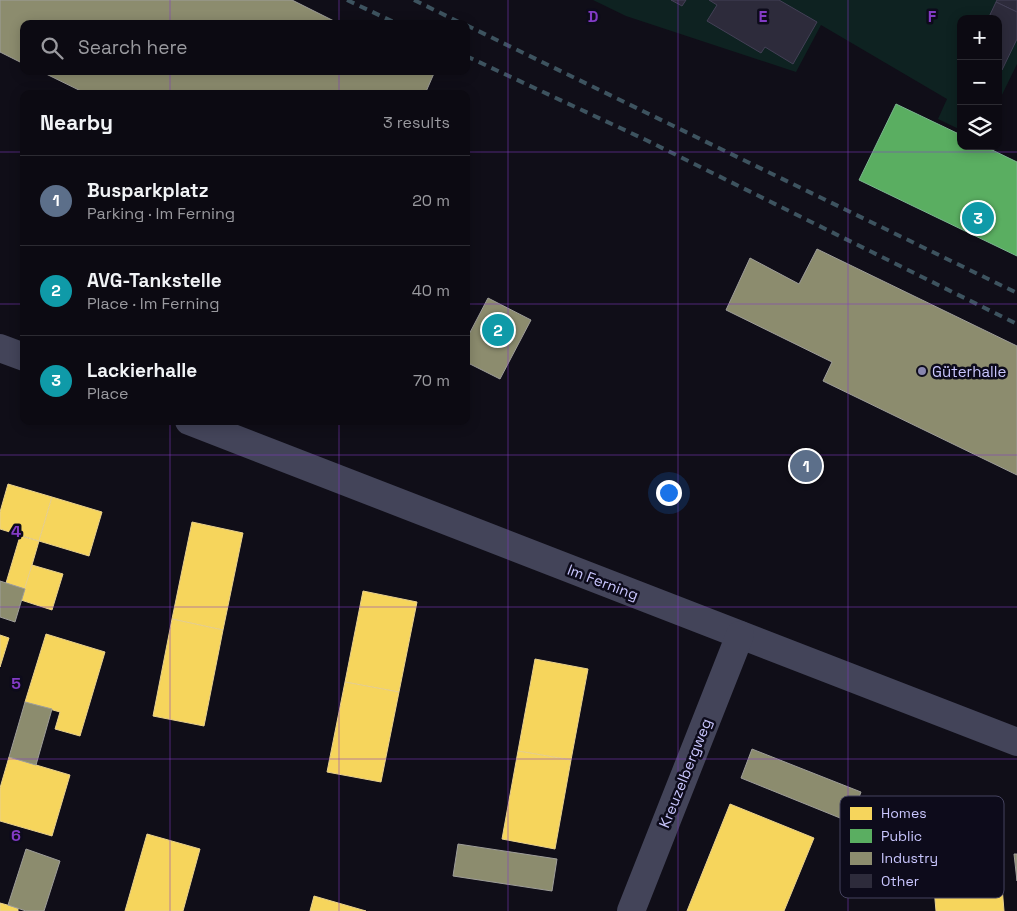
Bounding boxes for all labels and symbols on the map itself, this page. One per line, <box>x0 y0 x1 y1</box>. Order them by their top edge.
text: D <box>588 6 598 27</box>
text: E <box>759 6 768 27</box>
text: F <box>928 6 937 27</box>
pin: 3 <box>962 199 994 237</box>
pin: 2 <box>482 311 514 349</box>
place label: Güterhalle <box>932 362 1006 381</box>
marker: Güterhalle <box>916 365 928 377</box>
pin: 1 <box>790 447 822 485</box>
your location <box>656 480 682 506</box>
text: 4 <box>11 521 21 542</box>
street label: Im Ferning <box>565 560 641 604</box>
text: 5 <box>11 673 21 694</box>
street label: Kreuzelbergweg <box>654 715 716 831</box>
legend <box>840 796 1004 898</box>
text: Homes <box>881 804 927 822</box>
text: 6 <box>11 825 21 846</box>
text: Public <box>881 827 922 845</box>
text: Industry <box>881 849 938 867</box>
text: Other <box>881 872 919 890</box>

